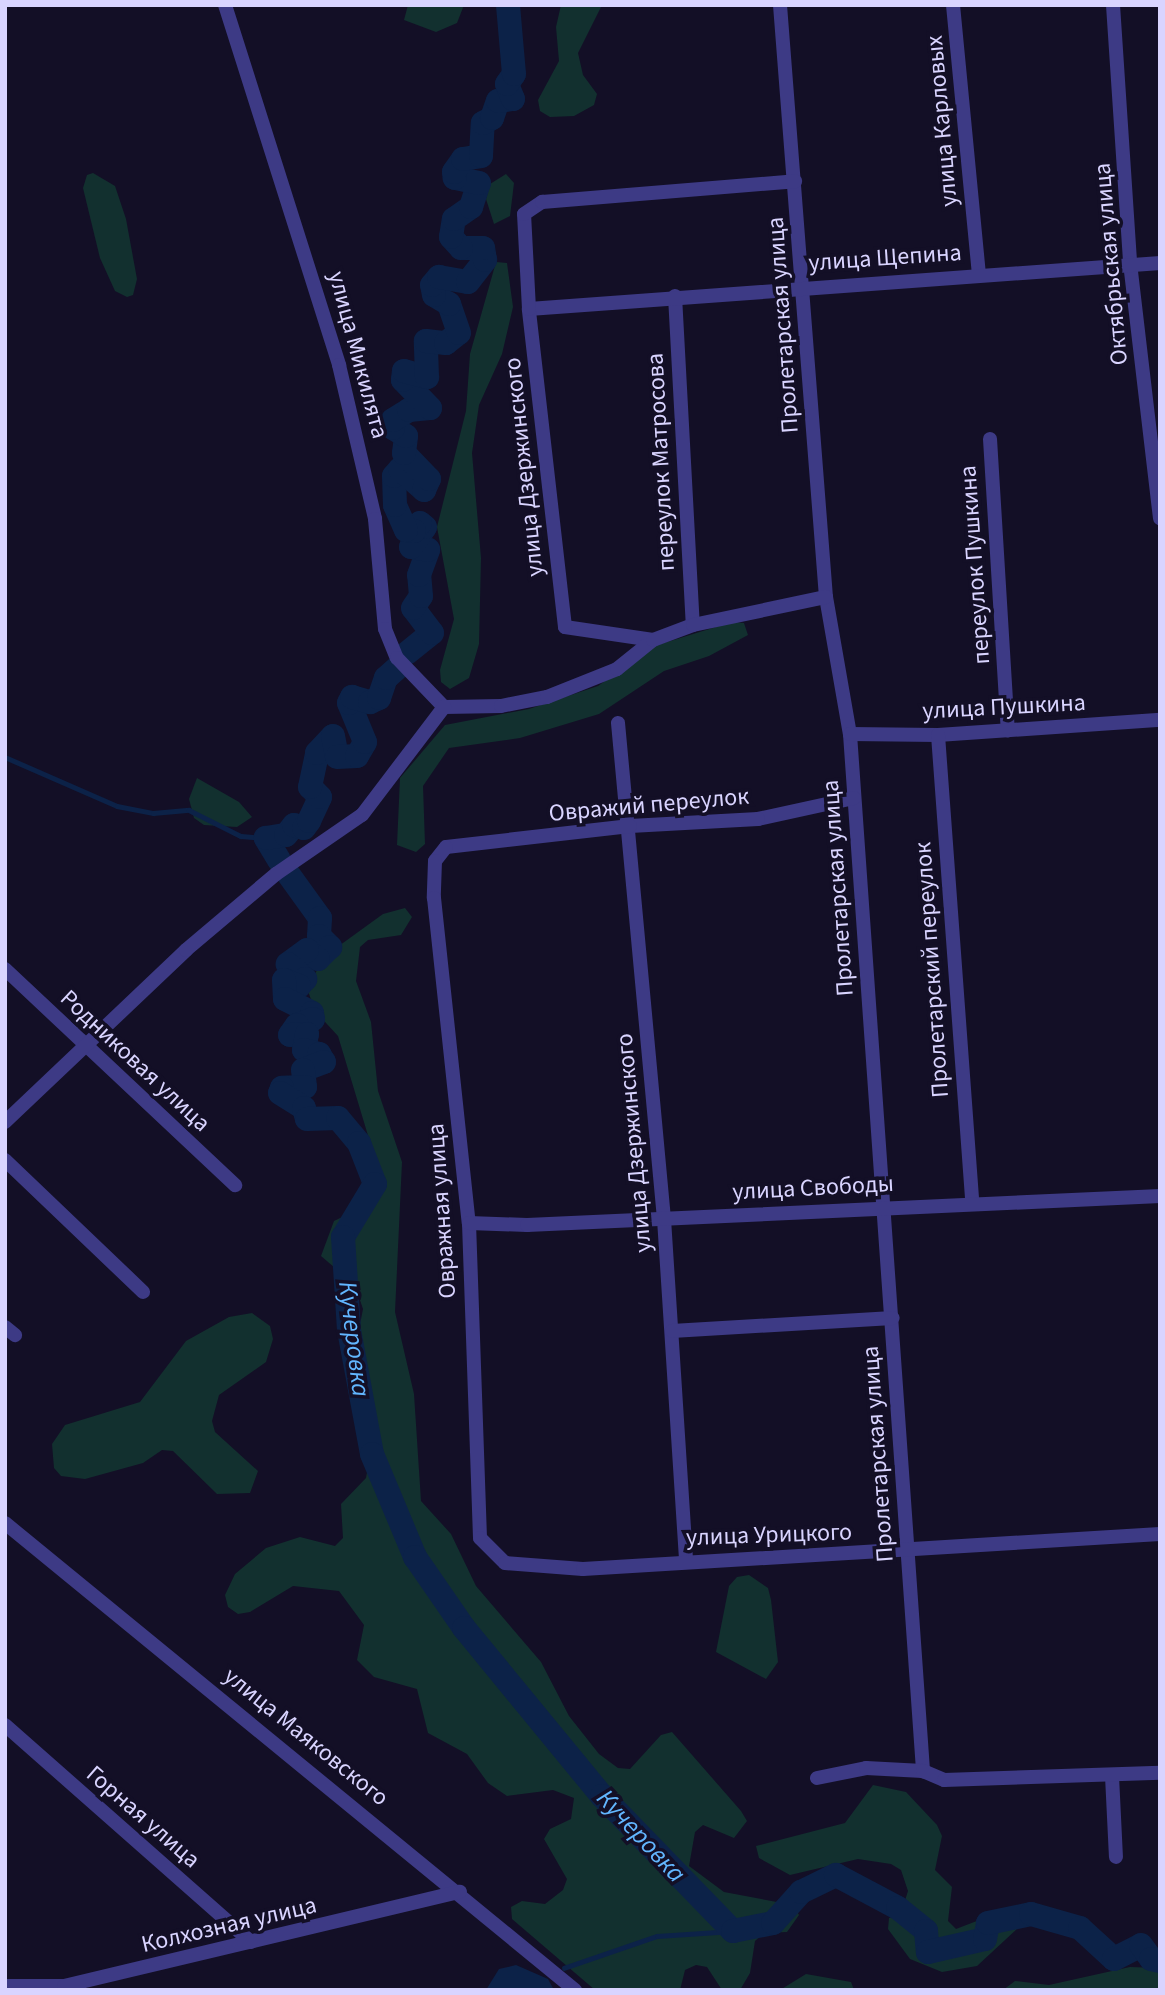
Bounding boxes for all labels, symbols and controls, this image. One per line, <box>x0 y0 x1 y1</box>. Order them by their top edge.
street label: улица Карловых <box>920 34 964 208</box>
street label: Октябрьская улица <box>1088 162 1134 366</box>
street label: Пролетарская улица <box>761 216 805 434</box>
street label: улица Щепина <box>808 238 962 278</box>
street label: улица Микилята <box>322 268 394 442</box>
street label: переулок Матросова <box>641 352 681 572</box>
street label: улица Дзержинского <box>498 356 550 578</box>
street label: переулок Пушкина <box>954 464 996 666</box>
street label: улица Пушкина <box>922 688 1086 726</box>
street label: Пролетарская улица <box>816 779 860 997</box>
street label: Овражий переулок <box>548 782 750 828</box>
street label: Пролетарский переулок <box>909 841 955 1099</box>
street label: Родниковая улица <box>54 984 216 1138</box>
street label: улица Дзержинского <box>610 1032 658 1254</box>
street label: Овражная улица <box>422 1123 462 1299</box>
street label: улица Свободы <box>732 1169 894 1207</box>
water label: Кучеровка <box>331 1279 377 1399</box>
street label: Пролетарская улица <box>856 1345 900 1563</box>
street label: улица Урицкого <box>686 1518 852 1552</box>
street label: улица Маяковского <box>218 1662 394 1812</box>
street label: Горная улица <box>80 1760 206 1874</box>
water label: Кучеровка <box>590 1783 692 1889</box>
street label: Колхозная улица <box>139 1891 319 1959</box>

